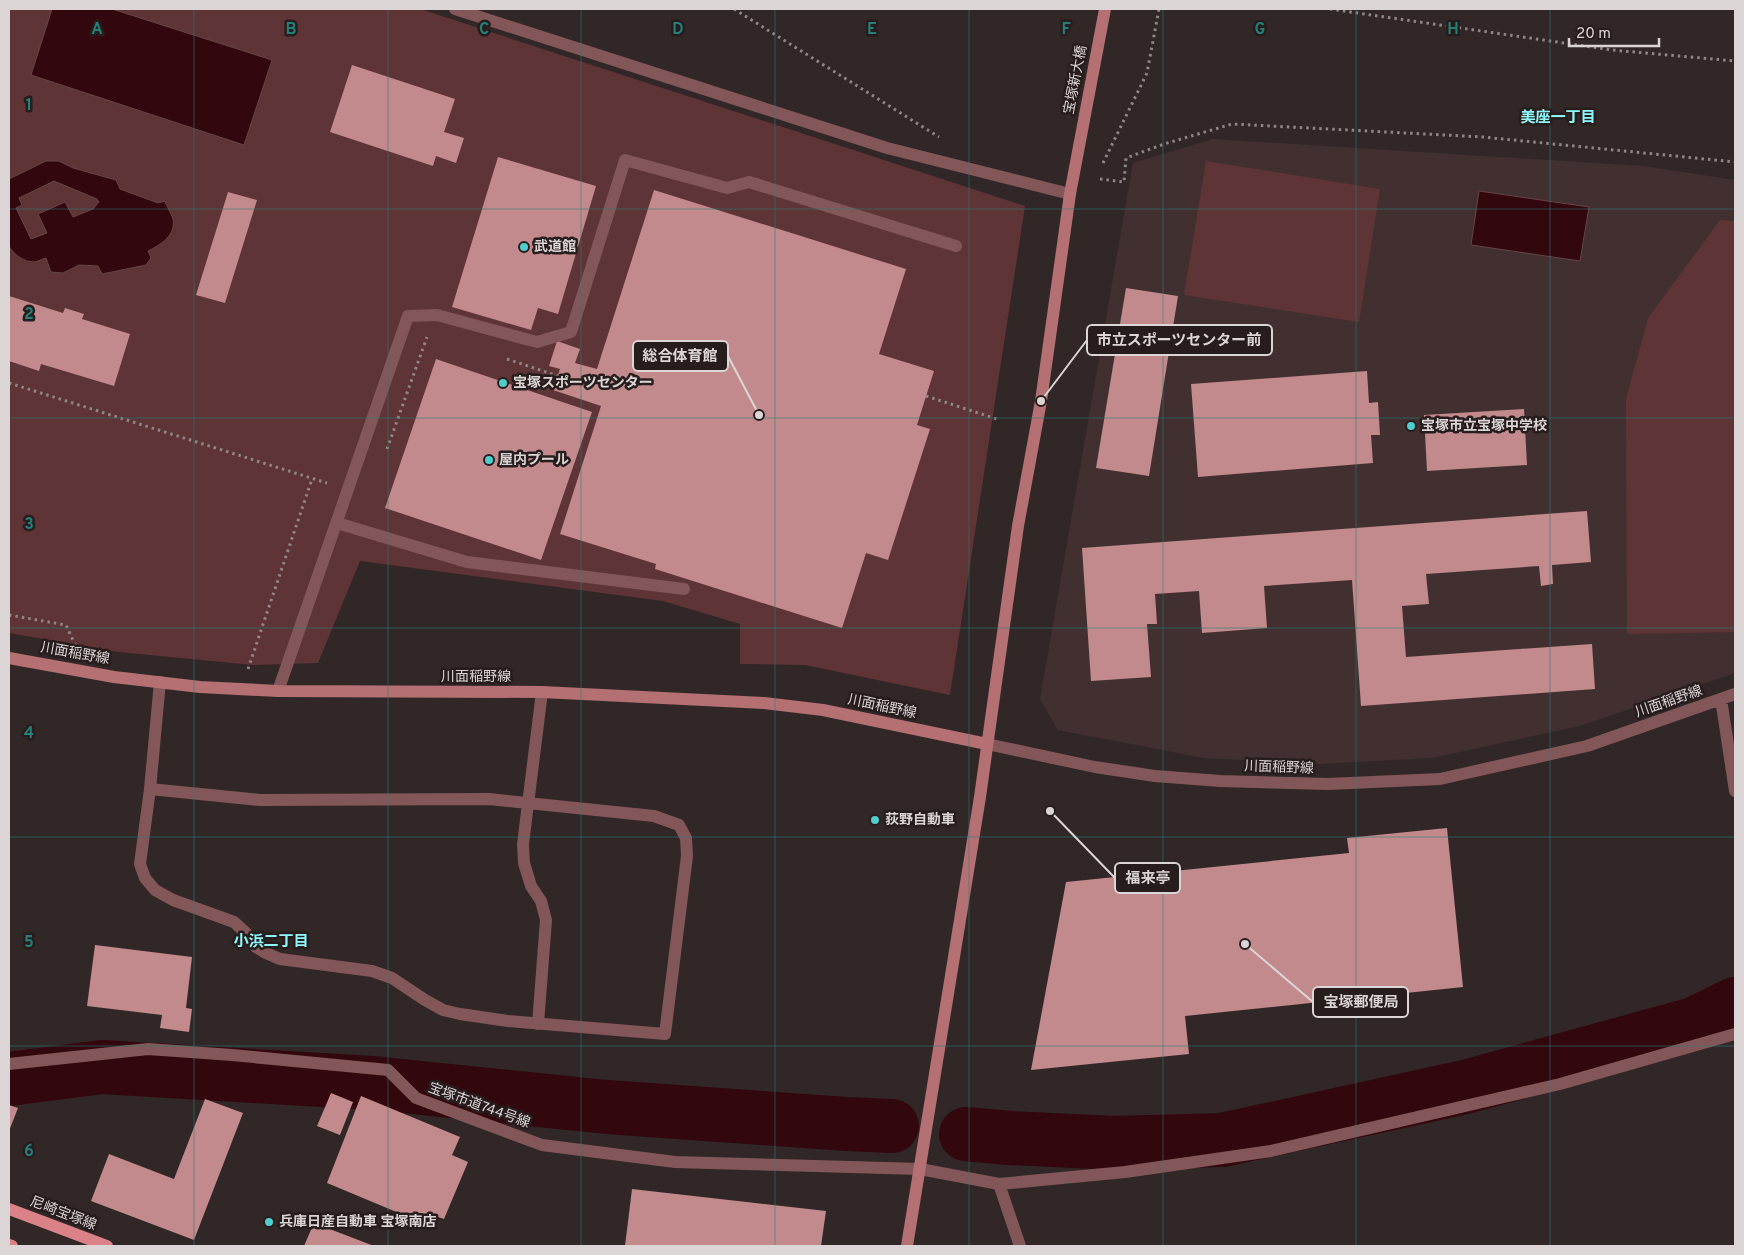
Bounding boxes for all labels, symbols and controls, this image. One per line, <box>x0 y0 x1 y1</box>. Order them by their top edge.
scale bar <box>1569 15 1659 47</box>
text: A <box>91 20 103 40</box>
text: B <box>285 20 297 40</box>
text: C <box>479 20 489 40</box>
text: D <box>672 20 684 40</box>
text: E <box>867 20 877 40</box>
text: F <box>1061 20 1071 40</box>
text: G <box>1255 20 1265 40</box>
text: H <box>1447 20 1459 40</box>
text: 20 m <box>1576 25 1611 44</box>
street label: 宝塚新大橋 <box>1061 44 1091 116</box>
text: 1 <box>26 96 32 116</box>
district label: 美座一丁目 <box>1520 109 1596 128</box>
place label: 武道館 <box>534 239 576 256</box>
marker: 武道館 <box>518 241 530 253</box>
text: 2 <box>24 305 34 325</box>
callout: 市立スポーツセンター前 <box>1087 325 1272 355</box>
text: 市立スポーツセンター前 <box>1097 331 1261 351</box>
callout: 総合体育館 <box>633 341 728 371</box>
text: 総合体育館 <box>642 347 718 367</box>
place label: 宝塚スポーツセンター <box>513 375 653 392</box>
marker: 宝塚スポーツセンター <box>497 377 509 389</box>
place label: 宝塚市立宝塚中学校 <box>1421 418 1547 435</box>
marker: 宝塚市立宝塚中学校 <box>1405 420 1417 432</box>
place label: 屋内プール <box>499 452 569 469</box>
marker: 屋内プール <box>483 454 495 466</box>
text: 3 <box>24 515 34 535</box>
street label: 川面稲野線 <box>39 640 111 668</box>
street label: 川面稲野線 <box>441 669 511 686</box>
street label: 川面稲野線 <box>1633 683 1705 721</box>
street label: 川面稲野線 <box>846 691 918 723</box>
text: 4 <box>24 724 34 744</box>
street label: 川面稲野線 <box>1244 758 1314 778</box>
place label: 荻野自動車 <box>885 812 955 829</box>
marker: 荻野自動車 <box>869 814 881 826</box>
callout: 福来亭 <box>1115 863 1180 893</box>
text: 福来亭 <box>1124 870 1171 889</box>
text: 5 <box>24 933 34 953</box>
district label: 小浜二丁目 <box>233 933 309 952</box>
callout: 宝塚郵便局 <box>1313 987 1408 1017</box>
text: 宝塚郵便局 <box>1323 994 1399 1013</box>
street label: 宝塚市道744号線 <box>426 1080 532 1132</box>
text: 6 <box>24 1142 34 1162</box>
street label: 尼崎宝塚線 <box>27 1194 99 1234</box>
place label: 兵庫日産自動車 宝塚南店 <box>279 1213 437 1231</box>
marker: 兵庫日産自動車 宝塚南店 <box>263 1216 275 1228</box>

